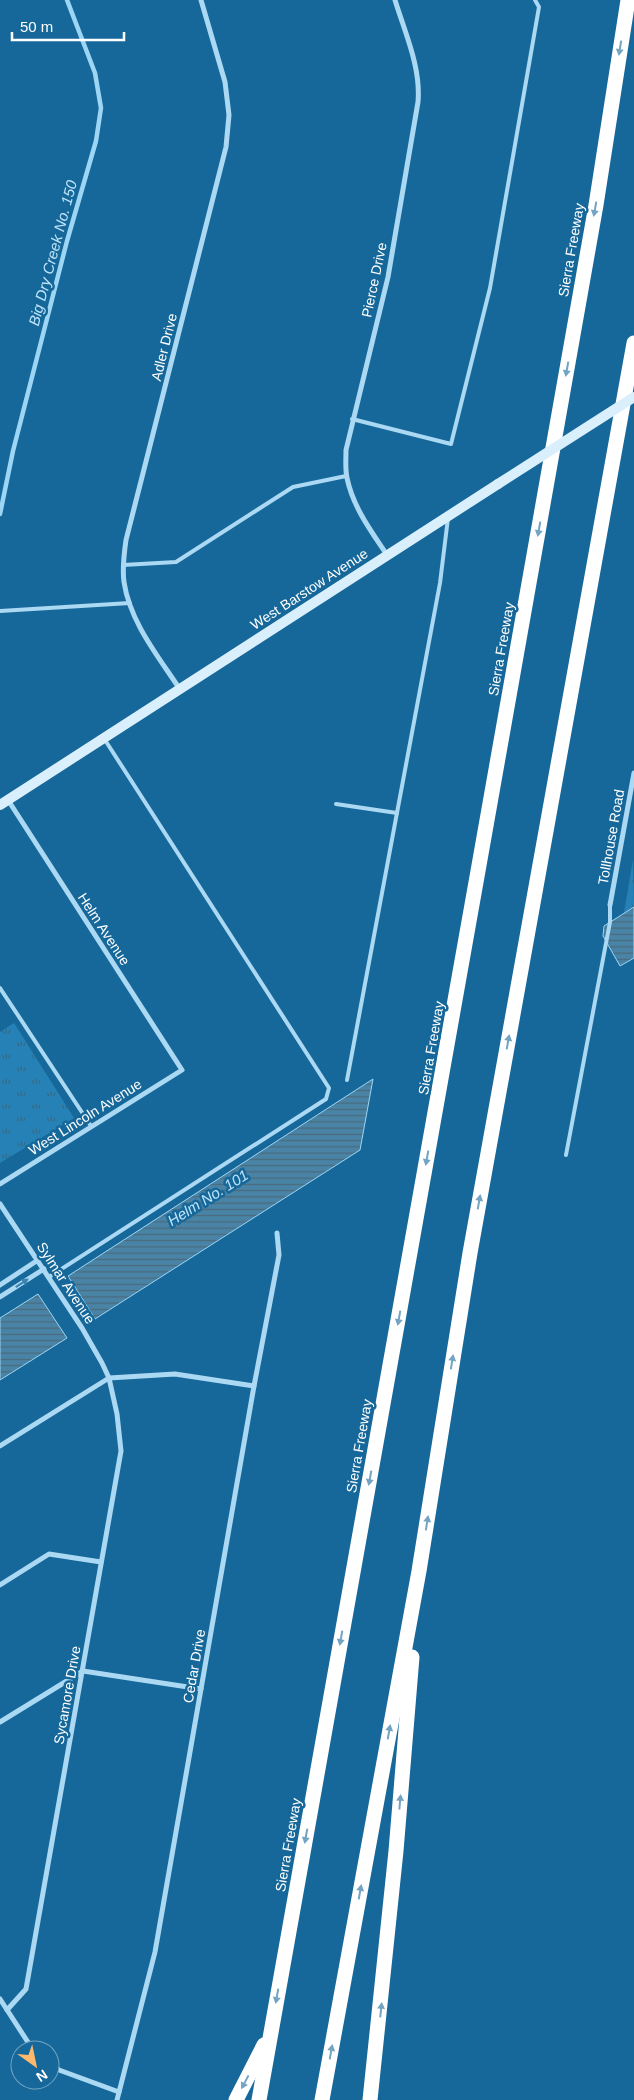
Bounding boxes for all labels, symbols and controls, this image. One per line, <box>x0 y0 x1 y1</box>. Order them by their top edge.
scale bar <box>12 10 125 42</box>
text: 50 m <box>20 18 53 35</box>
one-way arrow <box>616 41 624 57</box>
water label: Big Dry Creek No. 150 <box>25 178 80 328</box>
one-way arrow <box>590 201 598 217</box>
street label: Sierra Freeway <box>555 202 587 298</box>
street label: Pierce Drive <box>358 241 390 319</box>
street label: Adler Drive <box>148 311 180 383</box>
one-way arrow <box>562 361 570 377</box>
one-way arrow <box>534 521 542 537</box>
street label: West Barstow Avenue <box>247 545 371 633</box>
street label: Sierra Freeway <box>485 601 517 697</box>
street label: Tollhouse Road <box>595 788 627 886</box>
street label: Helm Avenue <box>75 890 133 968</box>
street label: Sierra Freeway <box>415 1000 447 1096</box>
one-way arrow <box>504 1034 512 1050</box>
street label: West Lincoln Avenue <box>26 1076 145 1158</box>
one-way arrow <box>423 1150 431 1166</box>
water label: Helm No. 101 <box>164 1166 251 1229</box>
one-way arrow <box>476 1194 484 1210</box>
street label: Sylmar Avenue <box>34 1239 98 1327</box>
one-way arrow <box>15 1279 29 1288</box>
one-way arrow <box>394 1310 402 1326</box>
one-way arrow <box>449 1354 457 1370</box>
street label: Sierra Freeway <box>343 1398 375 1494</box>
one-way arrow <box>366 1470 374 1486</box>
one-way arrow <box>423 1514 431 1530</box>
street label: Cedar Drive <box>180 1628 208 1704</box>
one-way arrow <box>337 1630 345 1646</box>
street label: Sycamore Drive <box>50 1644 84 1745</box>
one-way arrow <box>386 1724 394 1740</box>
one-way arrow <box>396 1794 404 1810</box>
street label: Sierra Freeway <box>272 1797 304 1893</box>
one-way arrow <box>302 1828 310 1844</box>
one-way arrow <box>356 1884 364 1900</box>
one-way arrow <box>273 1988 281 2004</box>
one-way arrow <box>377 2001 385 2017</box>
north arrow <box>10 2040 60 2090</box>
one-way arrow <box>327 2044 335 2060</box>
text: N <box>33 2066 51 2085</box>
one-way arrow <box>241 2075 249 2089</box>

